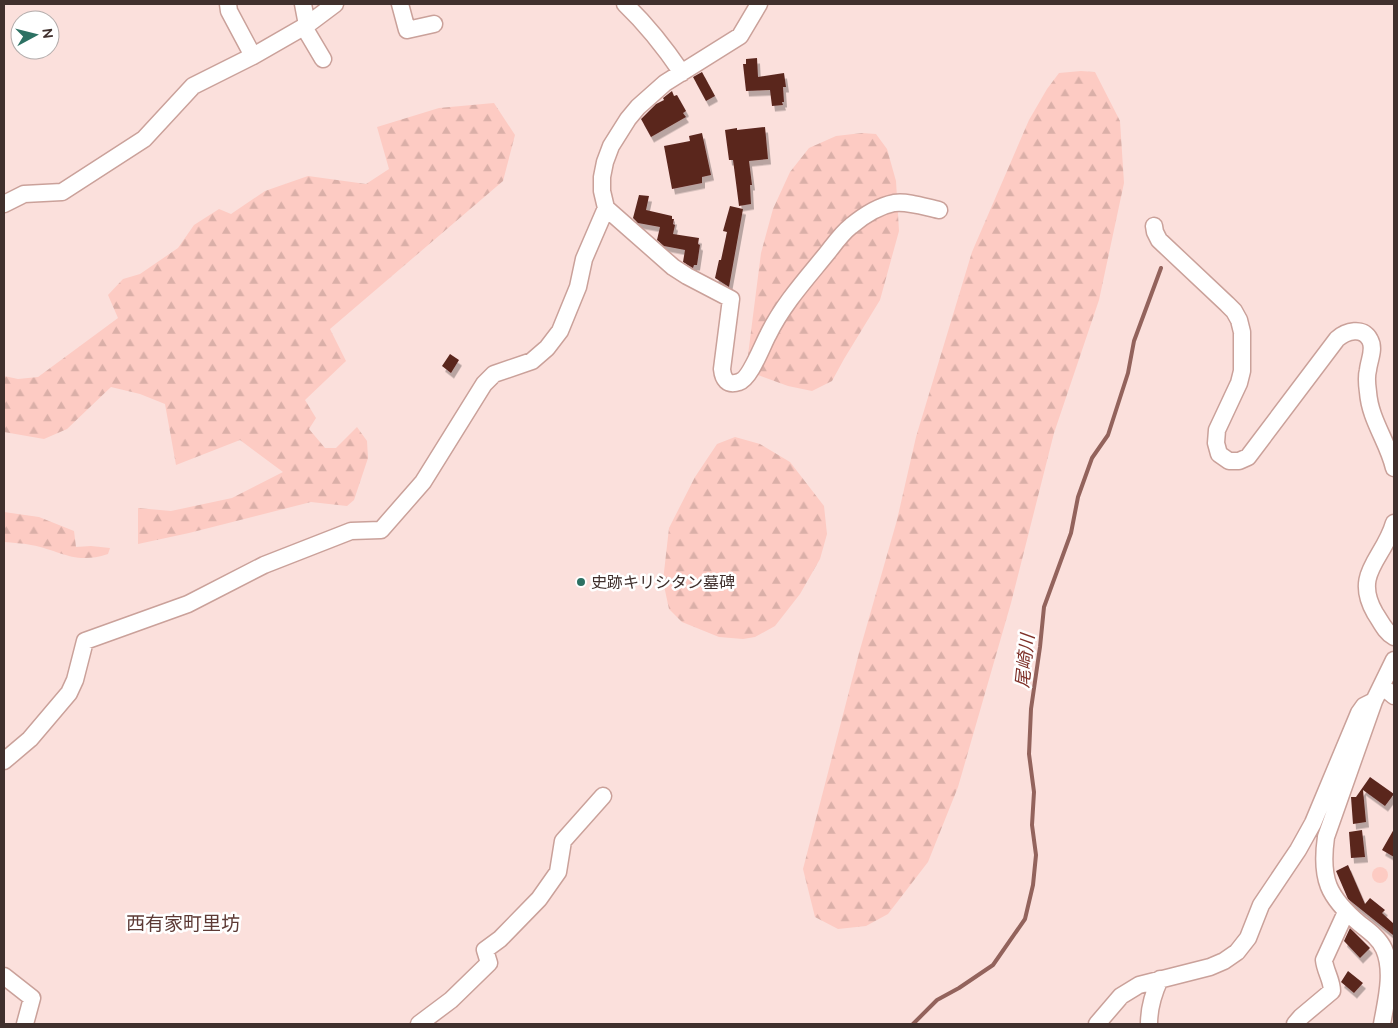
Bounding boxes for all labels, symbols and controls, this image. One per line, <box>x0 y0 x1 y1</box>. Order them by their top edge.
north arrow <box>10 10 60 60</box>
text: N <box>39 27 56 40</box>
place label: 史跡キリシタン墓碑 <box>591 573 735 591</box>
marker: 史跡キリシタン墓碑 <box>575 576 587 588</box>
water label: 尾崎川 <box>1011 631 1037 689</box>
district label: 西有家町里坊 <box>126 912 240 934</box>

